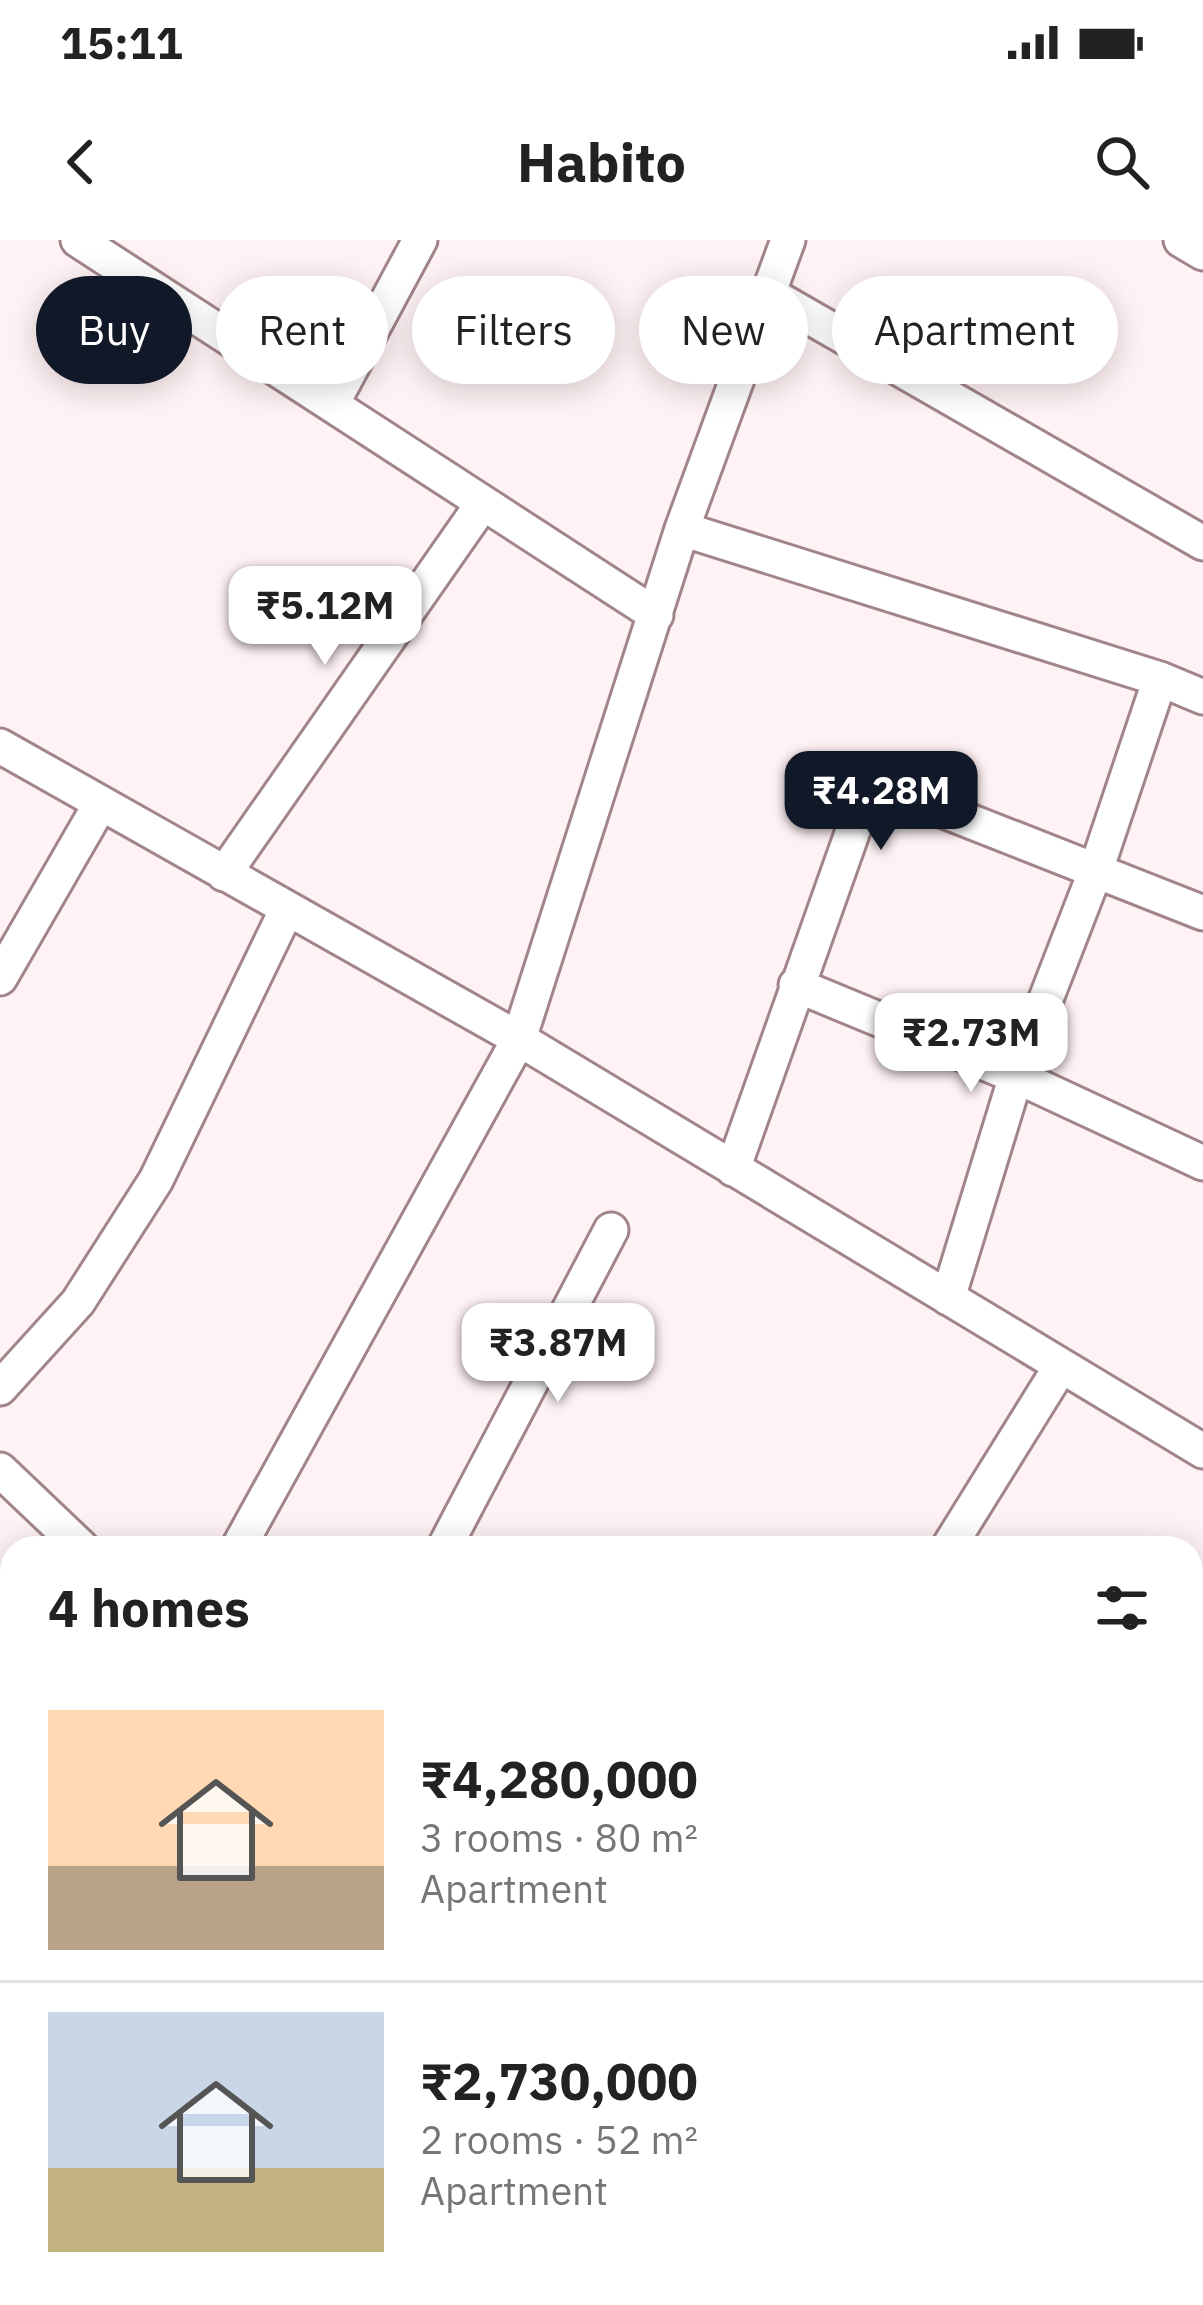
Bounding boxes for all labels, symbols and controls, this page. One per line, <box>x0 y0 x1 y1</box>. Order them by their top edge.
text: 15:11 <box>60 13 183 71</box>
text: Habito <box>517 127 686 197</box>
icon: back <box>48 129 114 195</box>
icon: search <box>1089 129 1155 195</box>
chip: Buy <box>36 276 192 384</box>
chip: Rent <box>216 276 388 384</box>
chip: Filters <box>412 276 615 384</box>
chip: New <box>639 276 808 384</box>
chip: Apartment <box>832 276 1118 384</box>
pin: ₹5.12M <box>227 566 423 668</box>
text: ₹5.12M <box>256 579 394 630</box>
pin: ₹4.28M <box>783 751 979 853</box>
text: ₹4.28M <box>812 764 950 815</box>
pin: ₹2.73M <box>873 993 1069 1095</box>
text: ₹2.73M <box>902 1006 1040 1057</box>
pin: ₹3.87M <box>460 1303 656 1405</box>
text: ₹3.87M <box>489 1316 627 1367</box>
text: 4 homes <box>48 1575 250 1641</box>
icon: filters <box>1089 1575 1155 1641</box>
text: ₹4,280,000 <box>420 1746 698 1812</box>
icon: home <box>144 1758 288 1902</box>
text: 3 rooms · 80 m² <box>420 1812 698 1863</box>
text: Apartment <box>420 1863 608 1914</box>
text: ₹2,730,000 <box>420 2048 698 2114</box>
icon: home <box>144 2060 288 2204</box>
text: 2 rooms · 52 m² <box>420 2114 698 2165</box>
text: Apartment <box>420 2165 608 2216</box>

